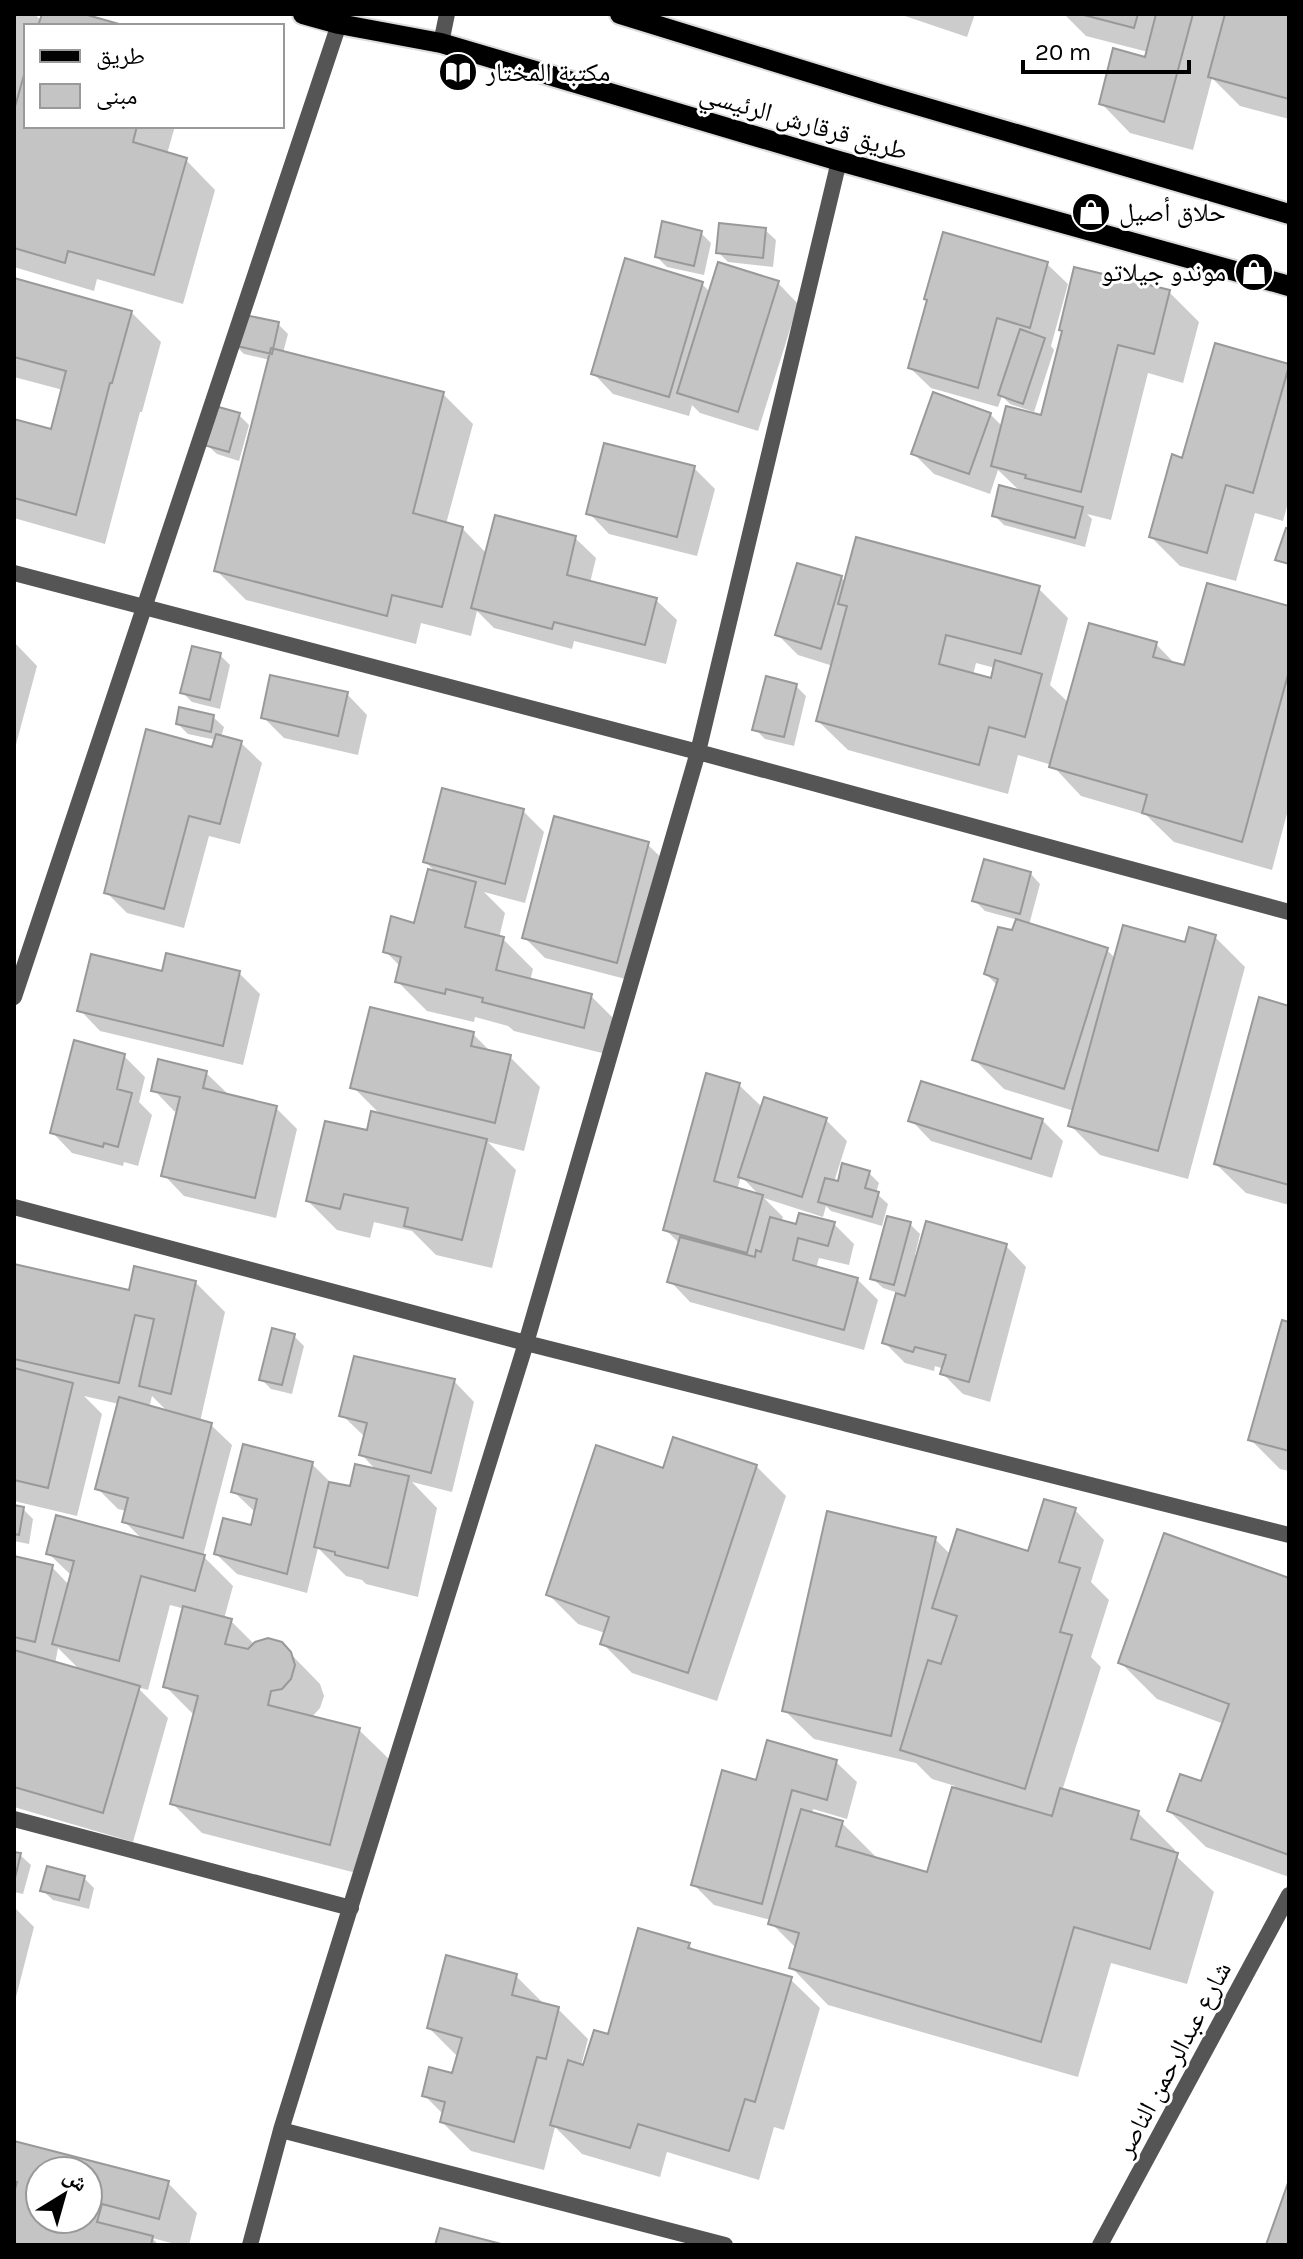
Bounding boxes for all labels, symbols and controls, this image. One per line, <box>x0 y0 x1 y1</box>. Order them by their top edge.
legend <box>24 24 284 128</box>
scale bar <box>1023 24 1189 74</box>
text: 20 m <box>1035 38 1091 66</box>
text: طريق <box>96 42 145 70</box>
library icon: مكتبة المختار <box>437 51 479 93</box>
place label: مكتبة المختار <box>485 57 610 88</box>
street label: طريق قرقارش الرئيسي <box>695 78 911 171</box>
text: مبنى <box>96 82 137 110</box>
shop icon: حلاق أصيل <box>1070 191 1112 233</box>
place label: حلاق أصيل <box>1119 196 1226 228</box>
shop icon: موندو جيلاتو <box>1233 251 1275 293</box>
place label: موندو جيلاتو <box>1101 257 1226 288</box>
street label: شارع عبدالرحمن الناصر <box>1109 1956 1238 2163</box>
north arrow <box>24 2155 104 2235</box>
text: ش <box>58 2162 93 2197</box>

